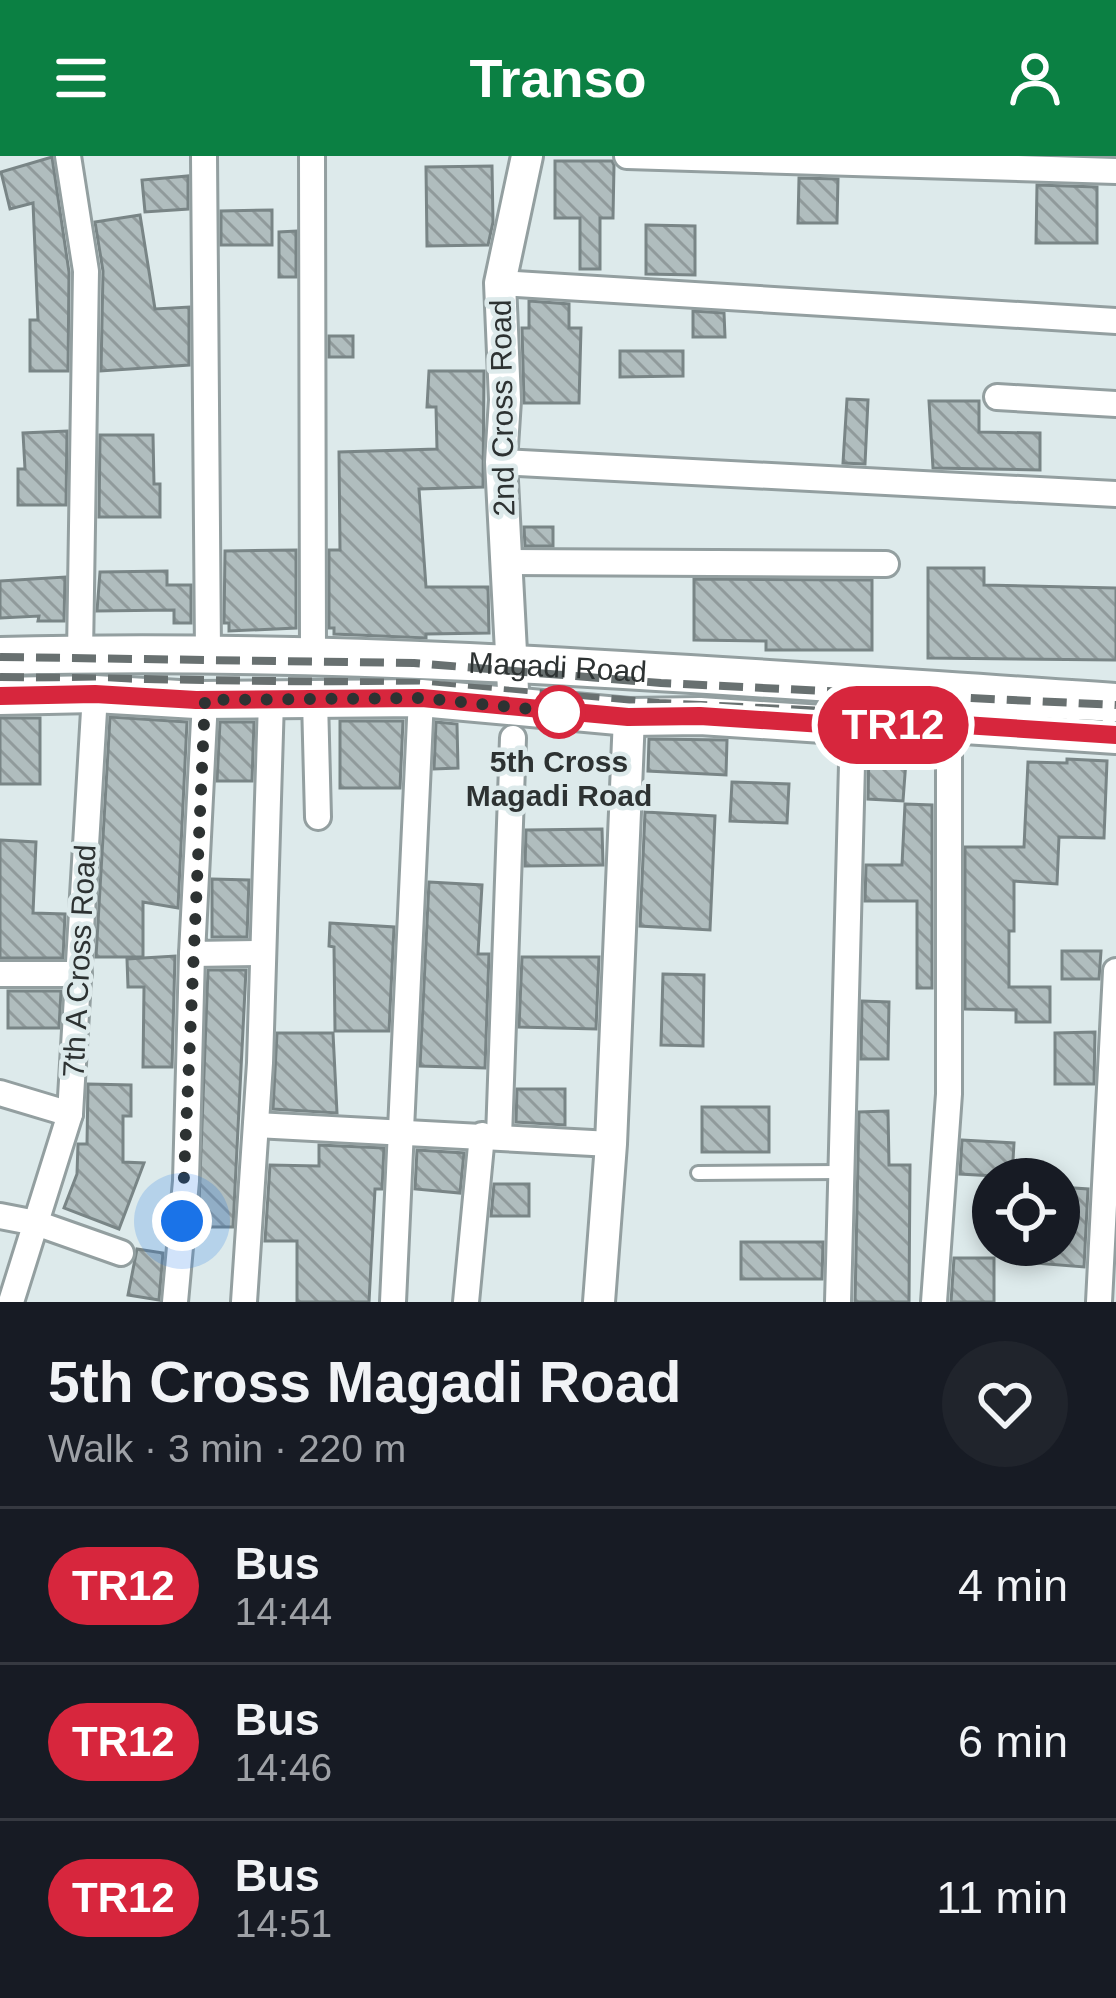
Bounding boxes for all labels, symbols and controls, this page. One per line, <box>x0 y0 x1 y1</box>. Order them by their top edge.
icon: menu <box>48 45 114 111</box>
icon: person <box>1002 45 1068 111</box>
text: Transo <box>469 48 647 108</box>
street label: 2nd Cross Road <box>484 299 520 517</box>
street label: Magadi Road <box>468 645 648 688</box>
line badge: TR12 <box>809 686 977 764</box>
marker: 5th Cross Magadi Road <box>534 687 584 737</box>
text: TR12 <box>842 701 944 748</box>
place label: 5th Cross Magadi Road <box>466 745 652 812</box>
street label: 7th A Cross Road <box>56 844 102 1078</box>
map controls <box>972 1158 1080 1266</box>
button: locate <box>972 1158 1080 1266</box>
your location <box>152 1191 212 1251</box>
button: heart <box>942 1341 1068 1467</box>
text: 5th Cross Magadi Road <box>48 1350 681 1414</box>
text: Walk · 3 min · 220 m <box>48 1427 406 1470</box>
text: Bus <box>235 1538 320 1589</box>
text: 4 min <box>958 1560 1068 1611</box>
text: TR12 <box>72 1562 175 1609</box>
text: 14:44 <box>235 1590 332 1633</box>
text: Bus <box>235 1694 320 1745</box>
text: 6 min <box>958 1716 1068 1767</box>
text: TR12 <box>72 1718 175 1765</box>
text: 14:46 <box>235 1746 332 1789</box>
text: Bus <box>235 1850 320 1901</box>
text: 11 min <box>936 1872 1068 1923</box>
text: TR12 <box>72 1874 175 1921</box>
text: 14:51 <box>235 1902 332 1945</box>

